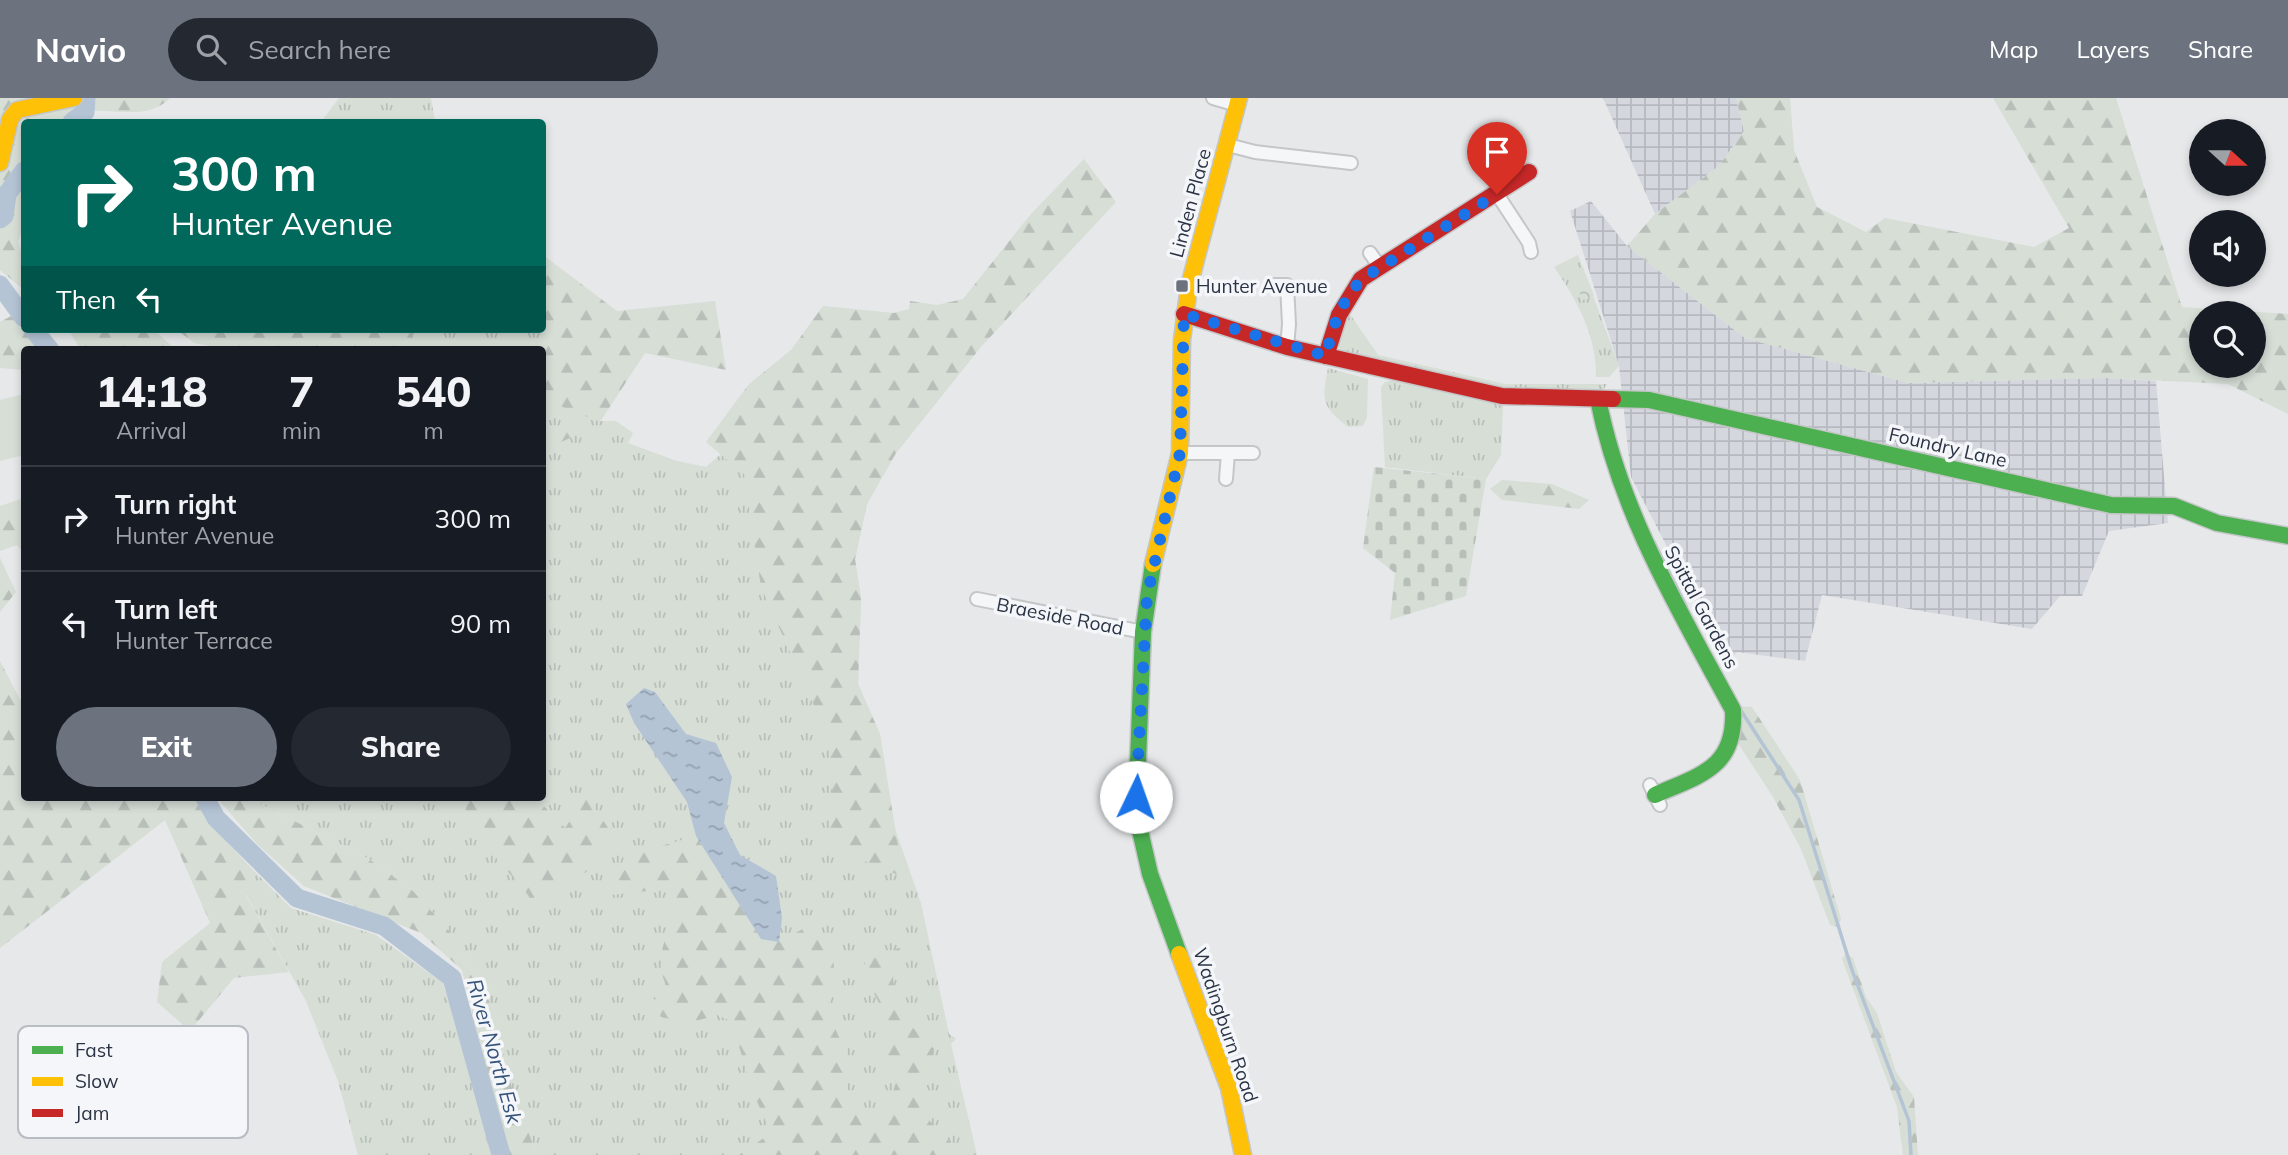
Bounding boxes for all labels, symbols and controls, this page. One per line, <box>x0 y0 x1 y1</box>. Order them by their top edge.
search box <box>168 18 658 81</box>
text: Navio <box>35 29 126 70</box>
icon: search <box>192 30 230 68</box>
text: Search here <box>248 33 391 66</box>
text: Map <box>1989 34 2038 64</box>
text: Layers <box>2076 34 2150 64</box>
text: Share <box>2188 34 2253 64</box>
north arrow <box>2189 119 2266 196</box>
map controls <box>2189 119 2266 378</box>
pin <box>1467 122 1527 194</box>
icon: arrive <box>1478 133 1516 171</box>
text: 300 m <box>171 142 317 203</box>
street label: Linden Place <box>1164 146 1216 260</box>
icon: right <box>56 147 147 238</box>
text: Hunter Avenue <box>171 203 393 243</box>
button: sound <box>2189 210 2266 287</box>
place label: Hunter Avenue <box>1196 274 1328 298</box>
marker: Hunter Avenue <box>1174 278 1190 294</box>
icon: left <box>130 280 168 318</box>
text: Then <box>56 283 116 316</box>
button: search <box>2189 301 2266 378</box>
text: 14:18 <box>96 365 207 418</box>
text: 7 <box>289 365 314 418</box>
text: 540 <box>396 365 471 418</box>
text: Arrival <box>116 416 187 445</box>
text: min <box>282 416 321 445</box>
text: m <box>423 416 444 445</box>
street label: Foundry Lane <box>1887 422 2009 472</box>
text: Turn right <box>115 488 236 521</box>
icon: right <box>56 500 94 538</box>
text: 300 m <box>435 502 511 535</box>
text: Hunter Avenue <box>115 521 274 550</box>
street label: Spittal Gardens <box>1659 541 1745 673</box>
street label: Braeside Road <box>995 592 1125 640</box>
text: Turn left <box>115 593 217 626</box>
icon: left <box>56 605 94 643</box>
text: 90 m <box>450 607 511 640</box>
text: Hunter Terrace <box>115 626 273 655</box>
button: Exit <box>56 707 277 787</box>
button: Share <box>291 707 511 787</box>
position arrow <box>1099 760 1173 834</box>
street label: Wadingburn Road <box>1188 945 1264 1105</box>
water label: River North Esk <box>462 976 528 1128</box>
legend <box>18 1026 248 1138</box>
text: Fast <box>75 1038 113 1062</box>
text: Slow <box>75 1069 119 1093</box>
text: Jam <box>75 1101 109 1125</box>

